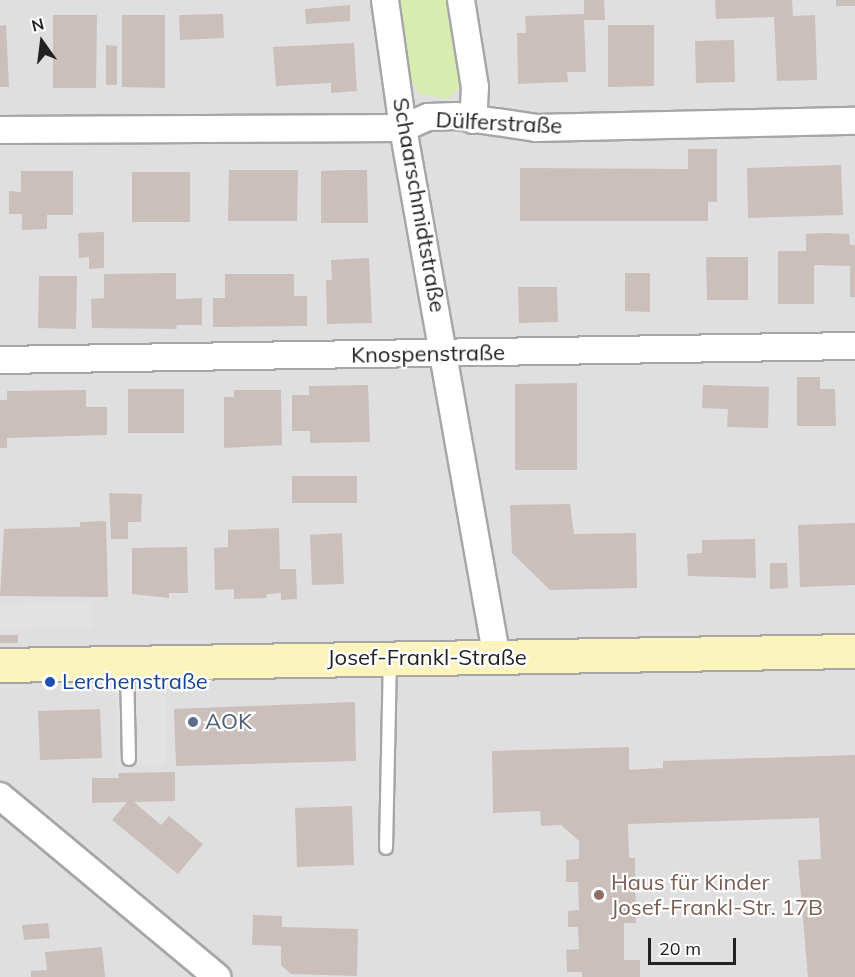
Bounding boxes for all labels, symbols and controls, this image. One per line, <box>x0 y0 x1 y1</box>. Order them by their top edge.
north arrow <box>12 12 72 72</box>
text: N <box>29 13 46 36</box>
street label: Schaarschmidtstraße <box>387 96 451 314</box>
street label: Dülferstraße <box>435 106 563 140</box>
street label: Knospenstraße <box>351 339 505 369</box>
street label: Josef-Frankl-Straße <box>327 645 527 671</box>
place label: Lerchenstraße <box>62 669 208 695</box>
marker: Lerchenstraße <box>43 675 57 689</box>
place label: AOK <box>205 709 252 735</box>
marker: AOK <box>186 715 200 729</box>
place label: Haus für Kinder Josef-Frankl-Str. 17B <box>611 869 823 920</box>
marker: Haus für Kinder Josef-Frankl-Str. 17B <box>592 888 606 902</box>
scale bar <box>651 926 740 964</box>
text: 20 m <box>659 937 701 960</box>

